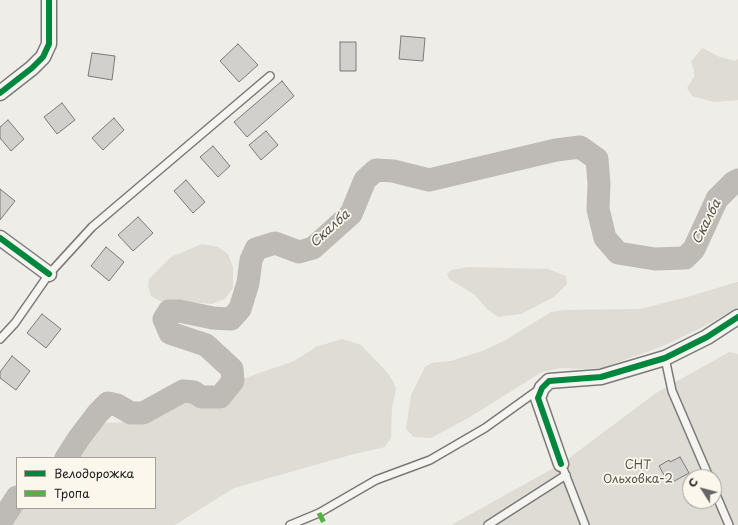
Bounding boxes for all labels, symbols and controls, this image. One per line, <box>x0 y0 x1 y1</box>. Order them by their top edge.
water label: Скалба <box>689 197 725 247</box>
water label: Скалба <box>307 207 353 251</box>
legend <box>16 457 156 509</box>
park label: СНТ Ольховка-2 <box>603 459 673 487</box>
text: Велодорожка <box>54 464 134 482</box>
north arrow <box>682 469 722 509</box>
text: С <box>683 474 702 491</box>
text: Тропа <box>54 484 90 502</box>

